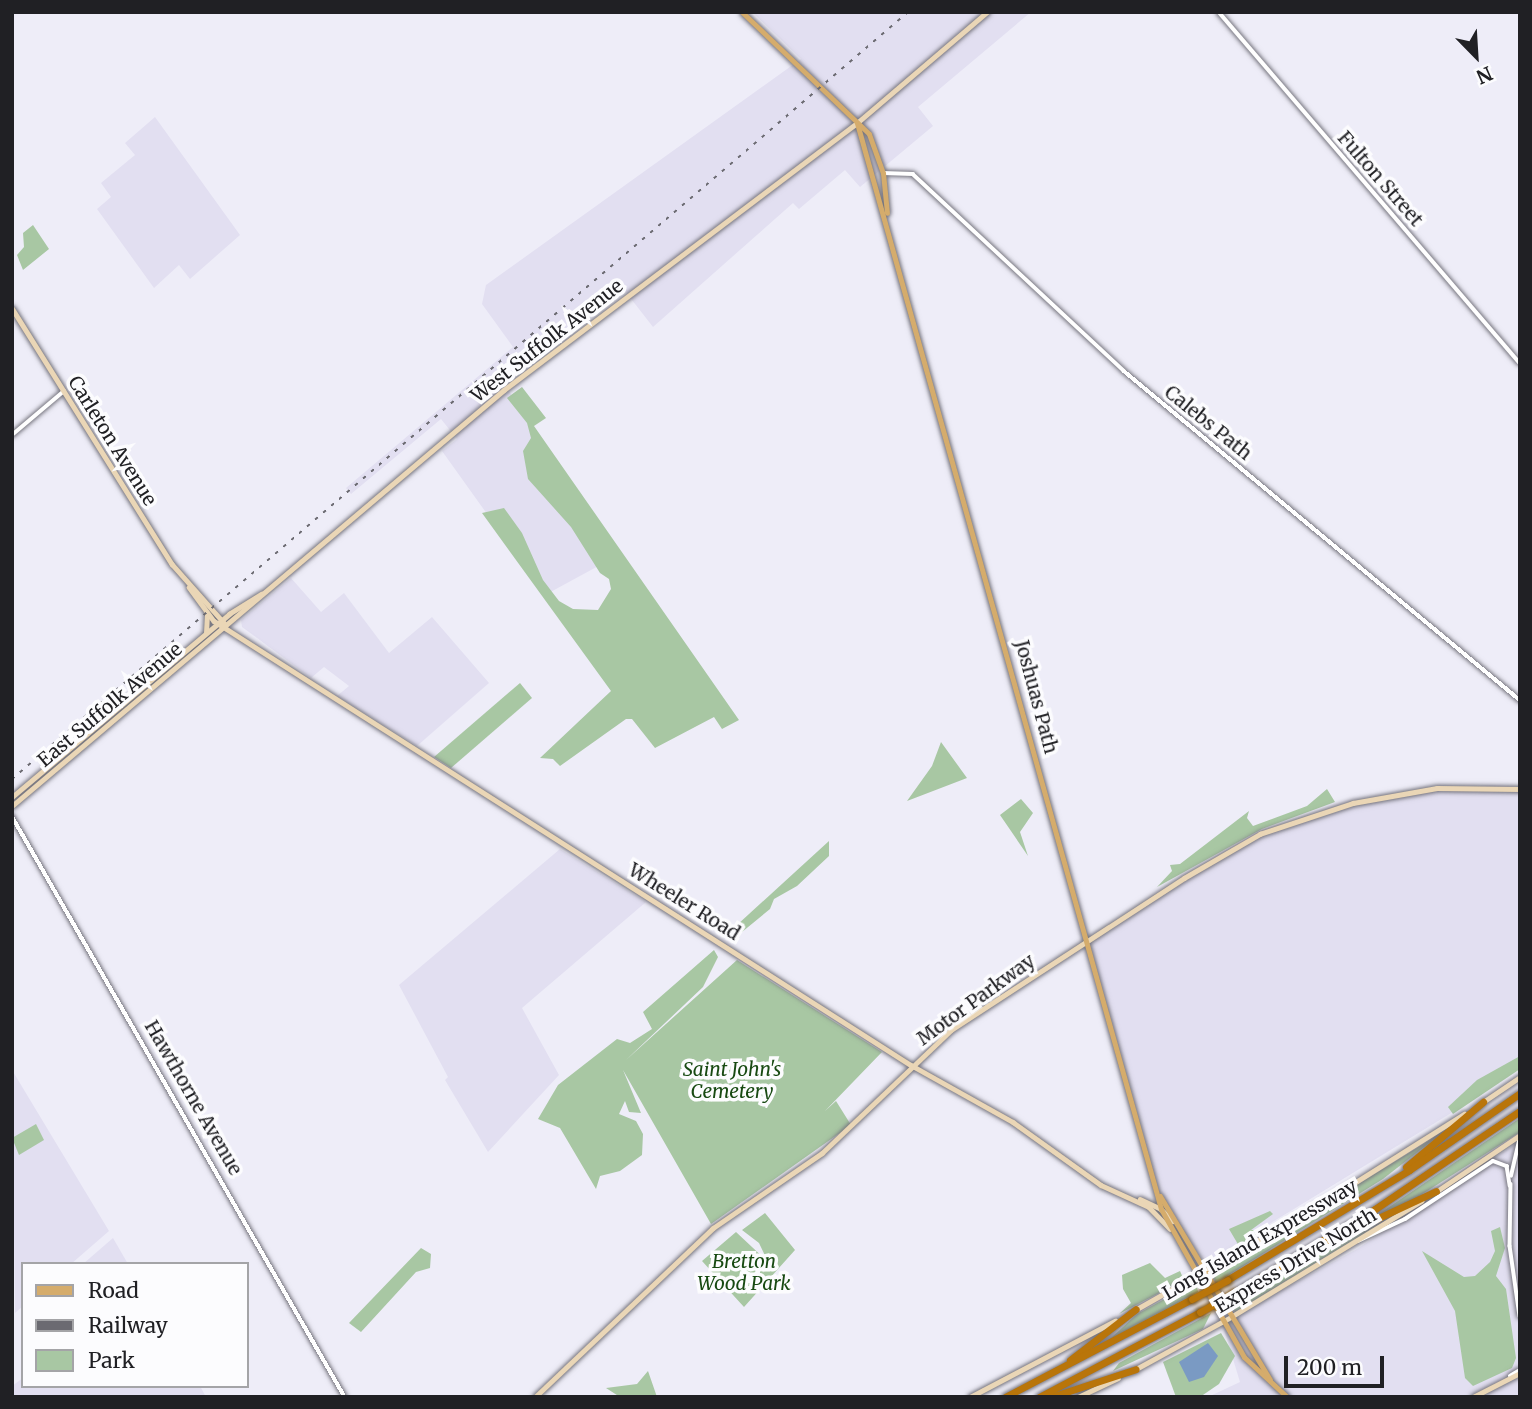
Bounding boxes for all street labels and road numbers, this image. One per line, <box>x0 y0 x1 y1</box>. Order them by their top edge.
street label: Fulton Street <box>1333 127 1427 231</box>
street label: West Suffolk Avenue <box>466 275 628 407</box>
street label: Carleton Avenue <box>63 372 161 510</box>
street label: Calebs Path <box>1160 381 1256 465</box>
street label: East Suffolk Avenue <box>33 638 187 772</box>
street label: Joshuas Path <box>1010 638 1062 756</box>
street label: Wheeler Road <box>624 859 744 945</box>
street label: Motor Parkway <box>913 950 1039 1050</box>
street label: Hawthorne Avenue <box>139 1017 247 1179</box>
street label: Long Island Expressway <box>1159 1175 1361 1305</box>
street label: Express Drive North <box>1211 1204 1381 1318</box>

